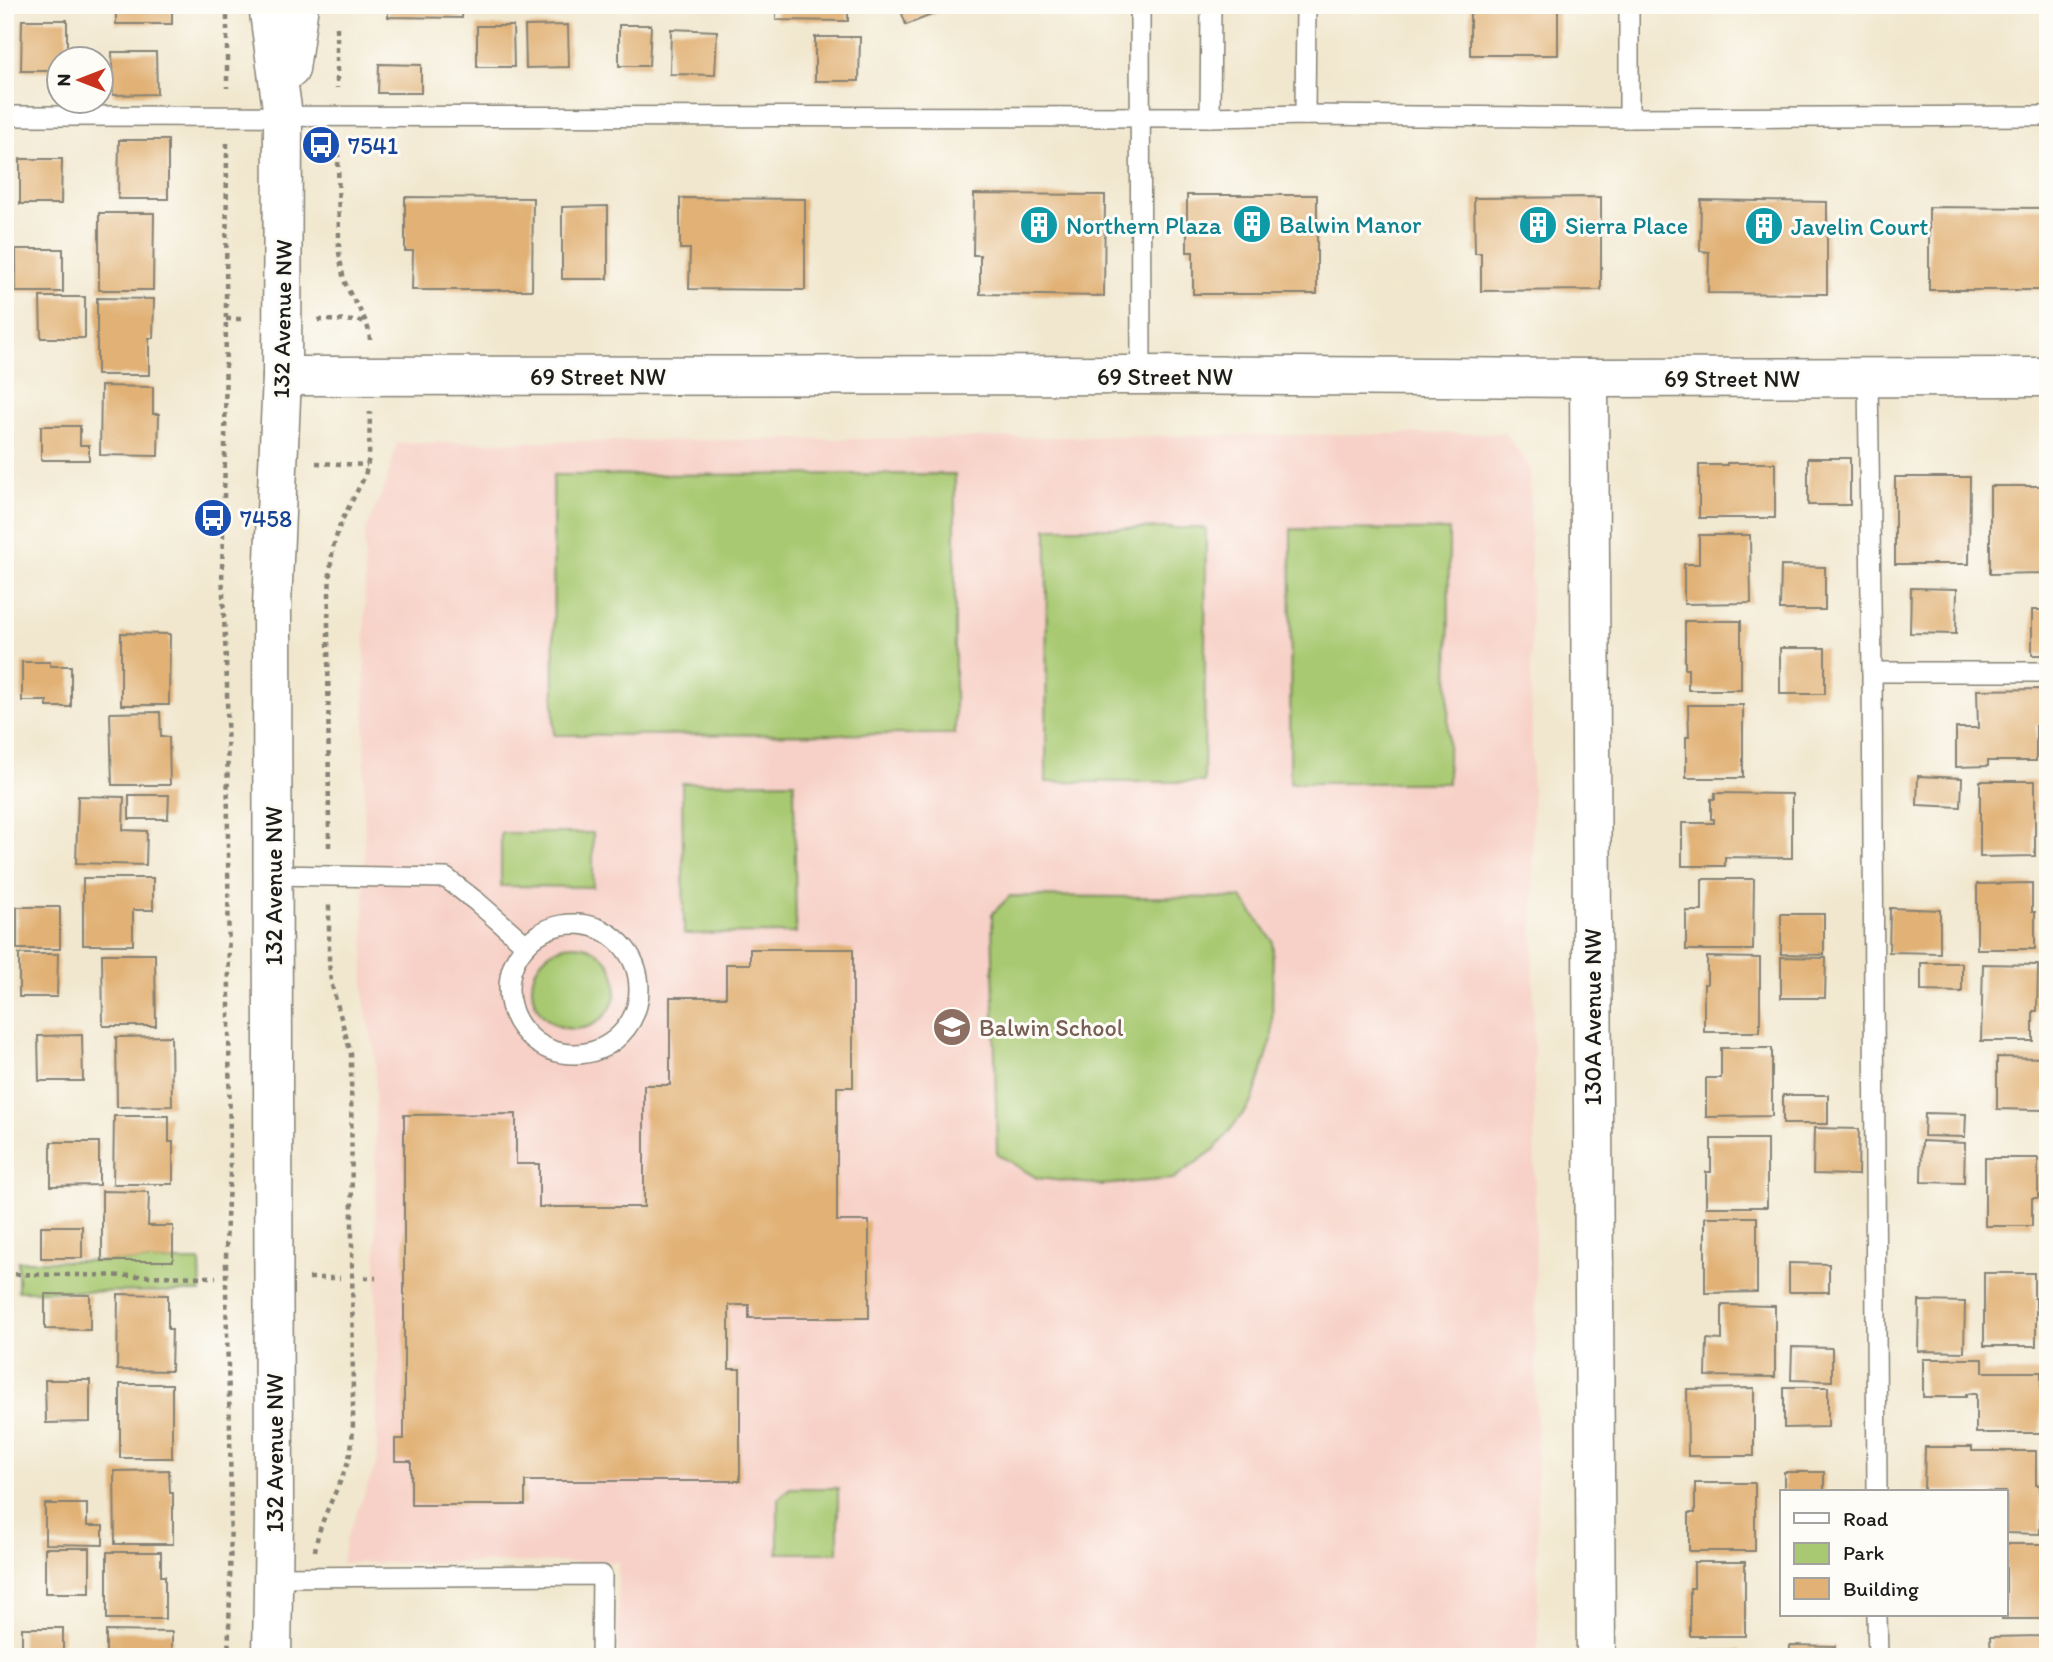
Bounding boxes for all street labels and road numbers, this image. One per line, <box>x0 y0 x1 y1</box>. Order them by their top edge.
street label: 132 Avenue NW <box>266 239 298 399</box>
street label: 69 Street NW <box>530 362 666 391</box>
street label: 69 Street NW <box>1097 362 1233 391</box>
street label: 69 Street NW <box>1664 364 1800 393</box>
street label: 132 Avenue NW <box>259 806 288 966</box>
street label: 130A Avenue NW <box>1578 928 1607 1106</box>
street label: 132 Avenue NW <box>260 1373 289 1533</box>

